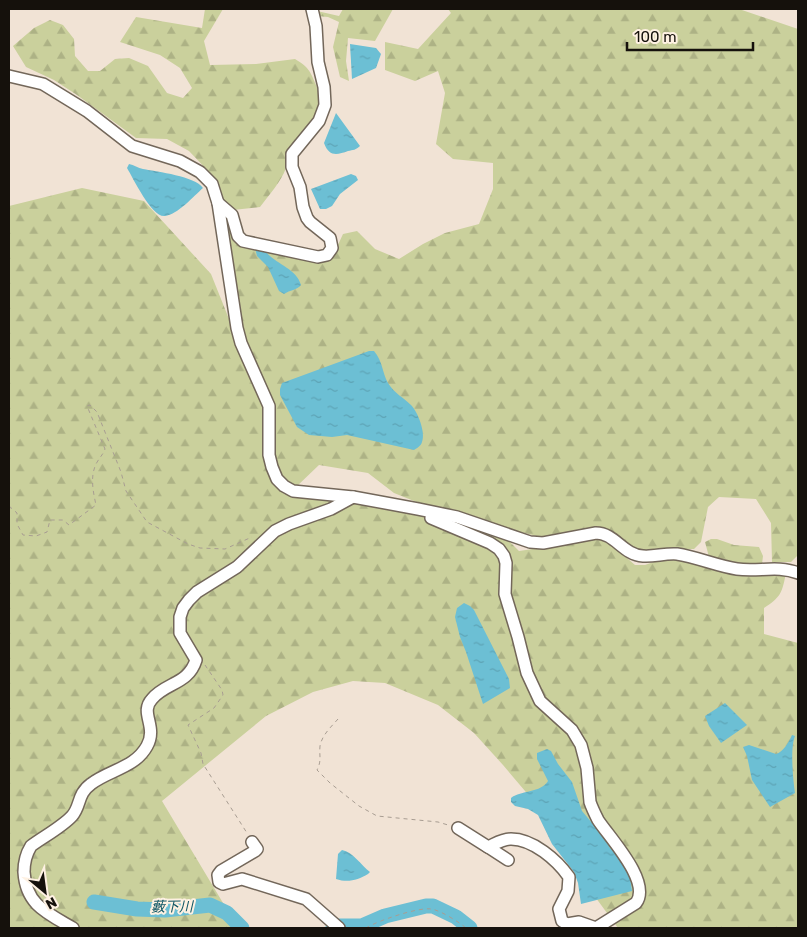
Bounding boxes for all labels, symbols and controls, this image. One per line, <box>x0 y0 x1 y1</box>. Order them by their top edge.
scale bar <box>627 20 753 52</box>
text: 100 m <box>634 28 676 46</box>
north arrow <box>20 867 70 917</box>
text: N <box>43 893 60 913</box>
water label: 藪下川 <box>151 898 195 916</box>

